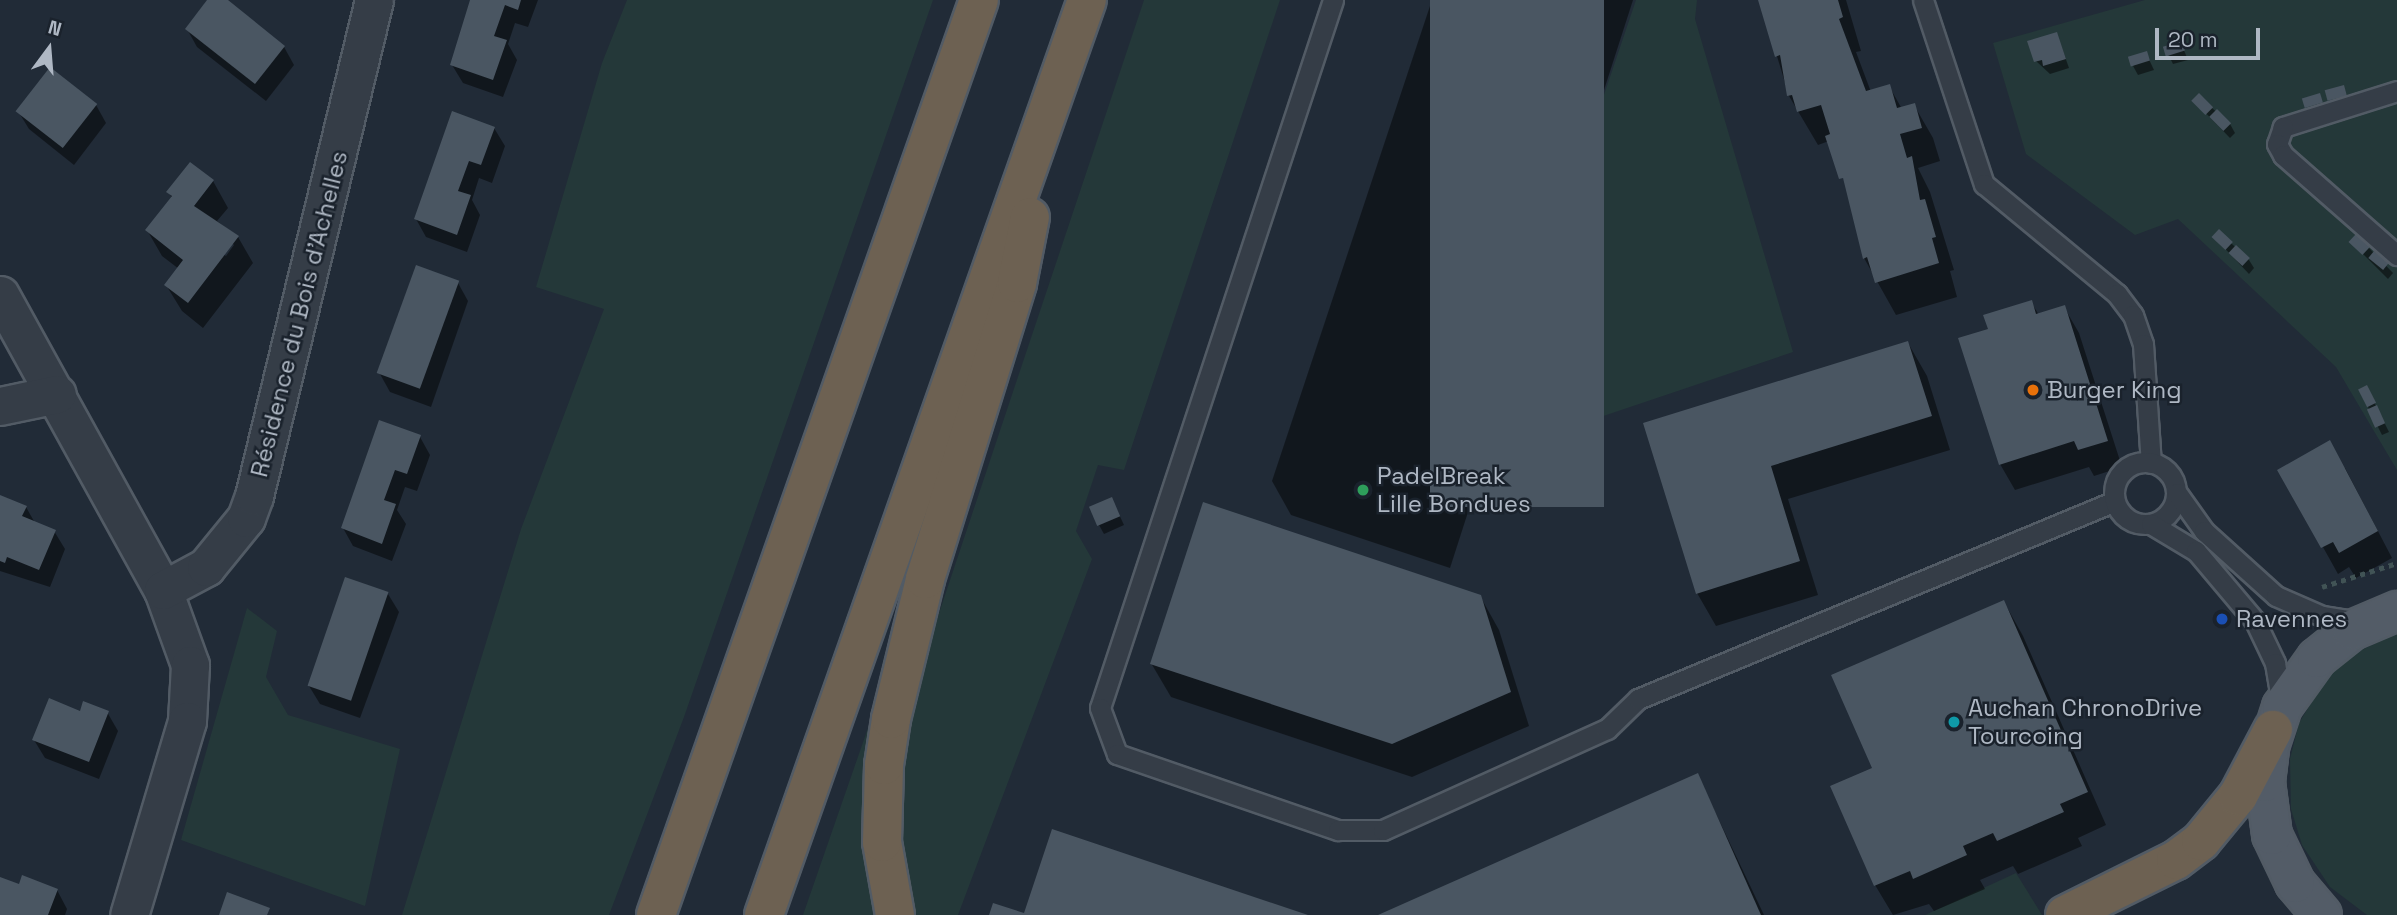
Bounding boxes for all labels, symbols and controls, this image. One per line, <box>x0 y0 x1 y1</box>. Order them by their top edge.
north arrow <box>14 14 84 84</box>
scale bar <box>2159 14 2264 58</box>
text: N <box>45 15 64 42</box>
text: 20 m <box>2168 26 2218 53</box>
street label: Résidence du Bois d'Achelles <box>244 148 354 480</box>
place label: Burger King <box>2047 376 2182 404</box>
marker: Burger King <box>2025 382 2041 398</box>
place label: PadelBreak Lille Bondues <box>1377 462 1531 518</box>
marker: PadelBreak Lille Bondues <box>1355 482 1371 498</box>
place label: Ravennes <box>2236 605 2347 633</box>
marker: Ravennes <box>2214 611 2230 627</box>
place label: Auchan ChronoDrive Tourcoing <box>1968 694 2202 750</box>
marker: Auchan ChronoDrive Tourcoing <box>1946 714 1962 730</box>

